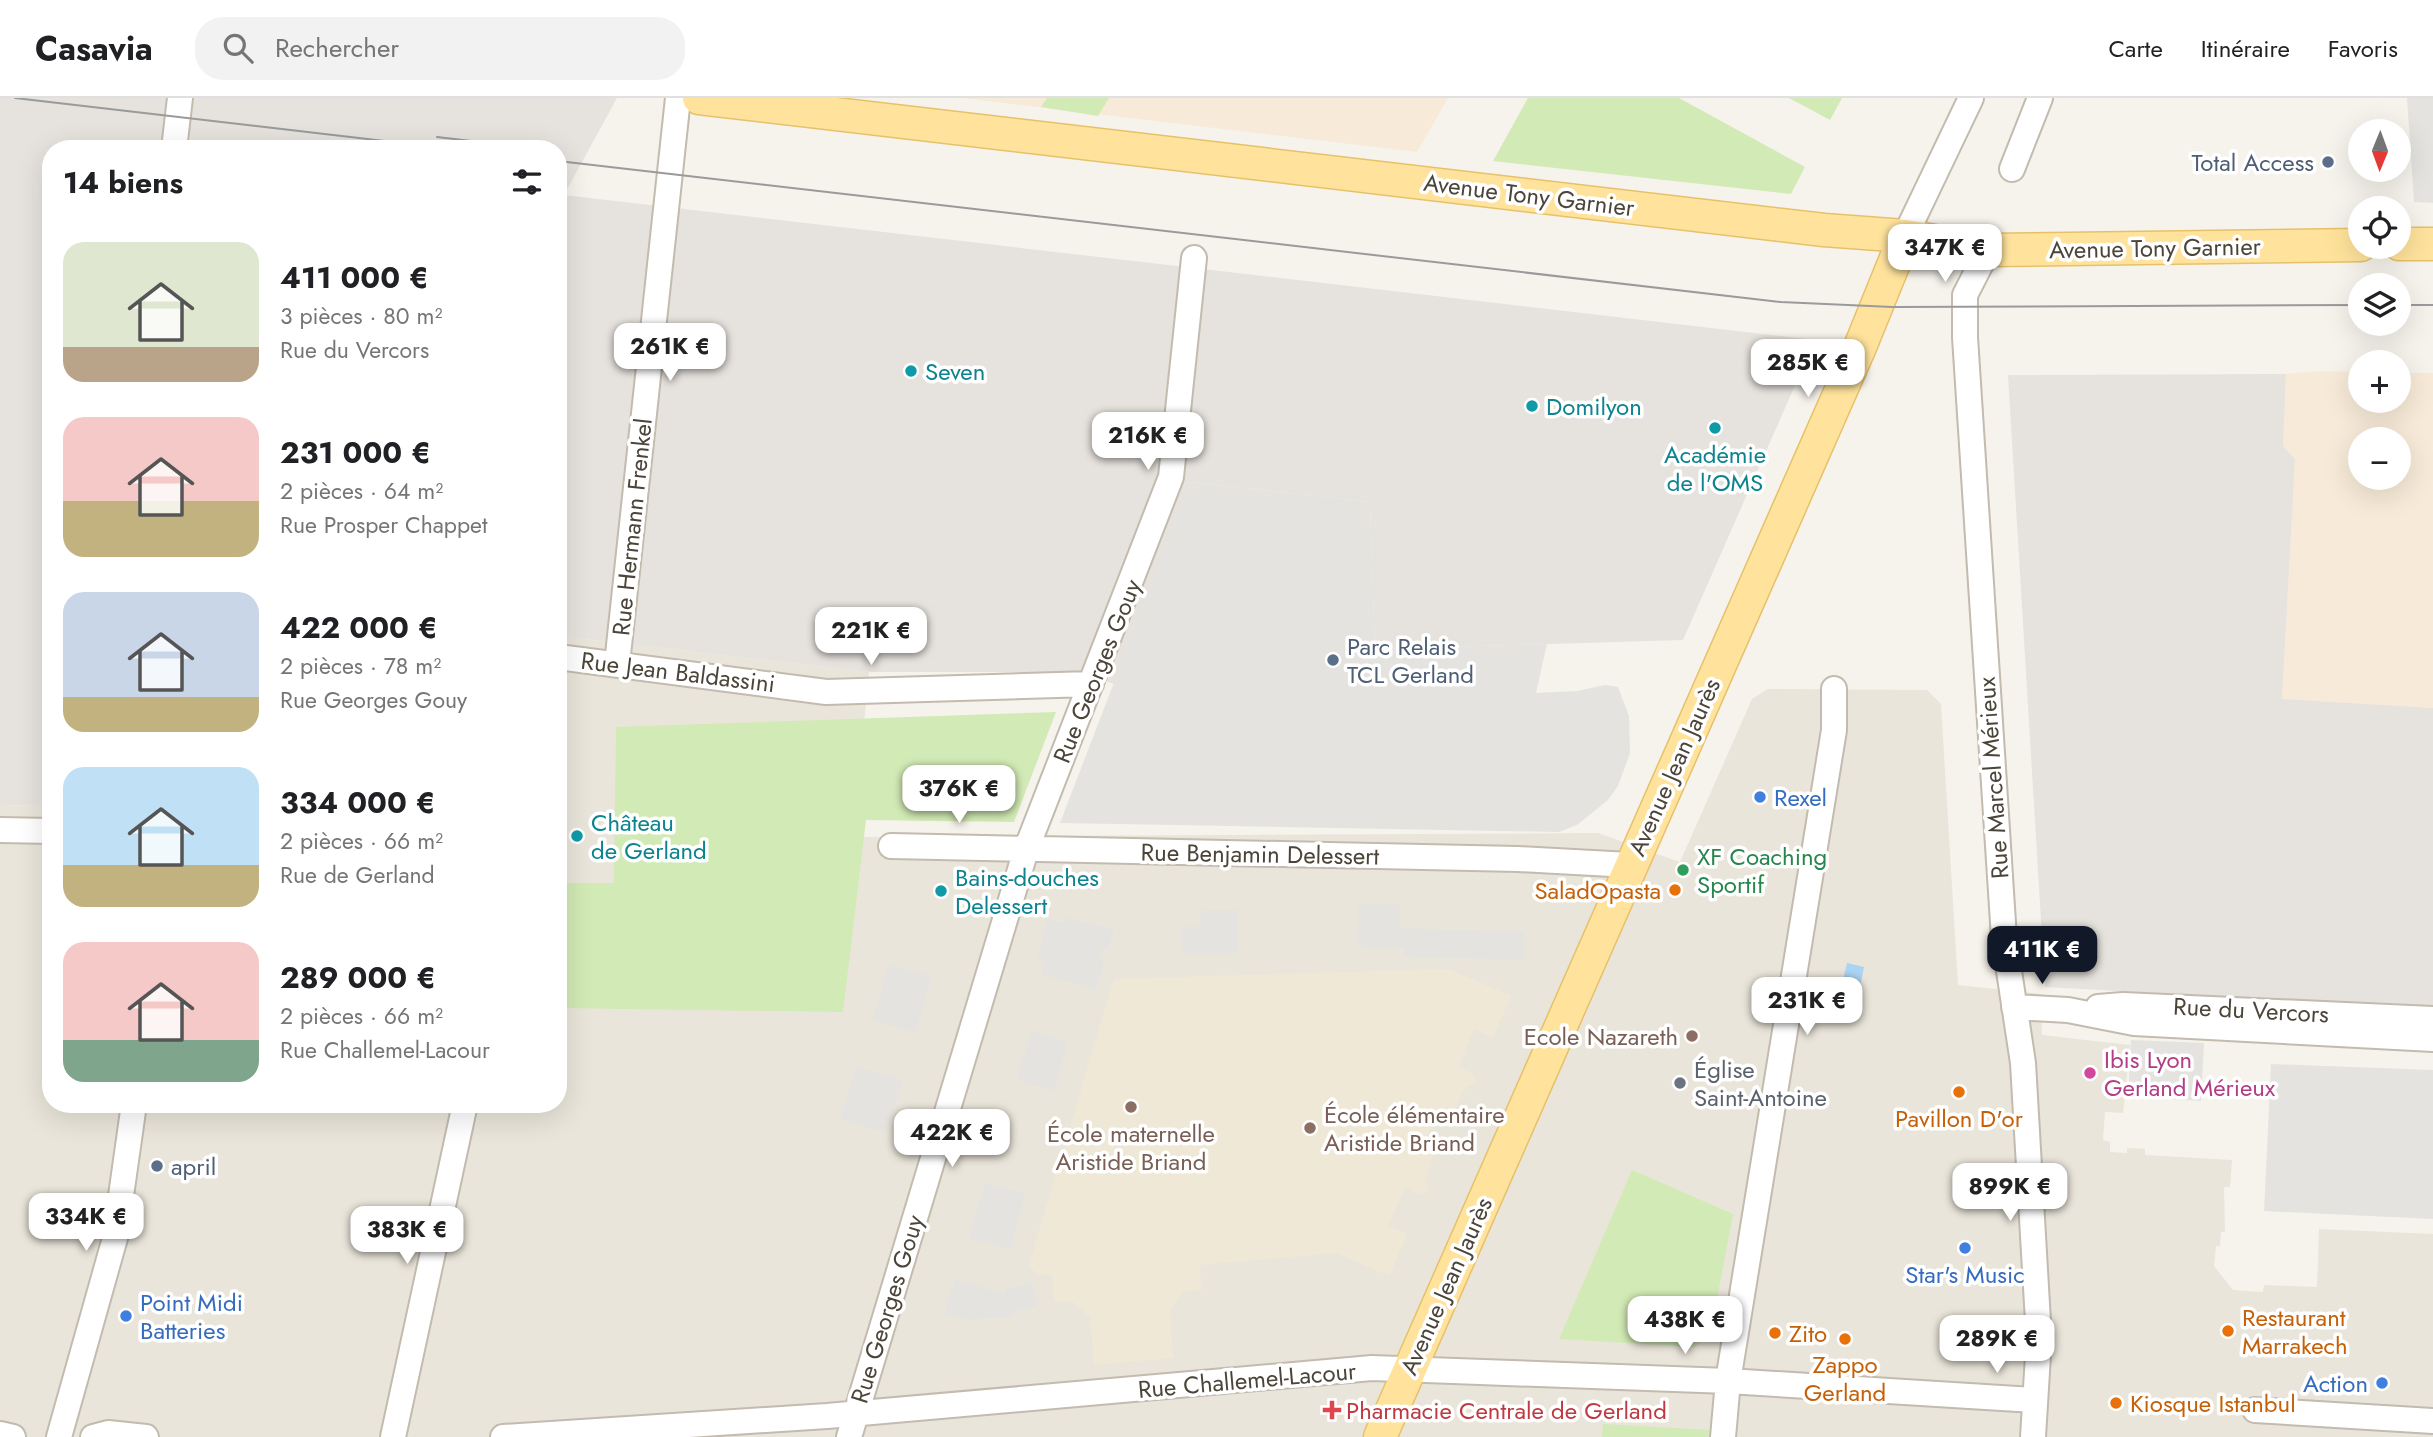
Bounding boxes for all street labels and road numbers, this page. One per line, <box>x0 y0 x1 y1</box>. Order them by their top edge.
street label: Avenue Tony Garnier <box>1422 165 1637 225</box>
street label: Avenue Tony Garnier <box>2049 229 2262 267</box>
street label: Rue Hermann Frenkel <box>603 417 661 637</box>
street label: Rue Georges Gouy <box>1044 573 1150 768</box>
street label: Rue Jean Baldassini <box>579 643 777 701</box>
street label: Avenue Jean Jaurès <box>1619 673 1729 861</box>
street label: Rue Marcel Mérieux <box>1968 675 2018 880</box>
street label: Rue Benjamin Delessert <box>1140 834 1380 874</box>
street label: Rue du Vercors <box>2172 988 2330 1032</box>
street label: Avenue Jean Jaurès <box>1391 1192 1501 1380</box>
street label: Rue Georges Gouy <box>842 1210 932 1408</box>
street label: Rue Challemel-Lacour <box>1136 1353 1358 1407</box>

